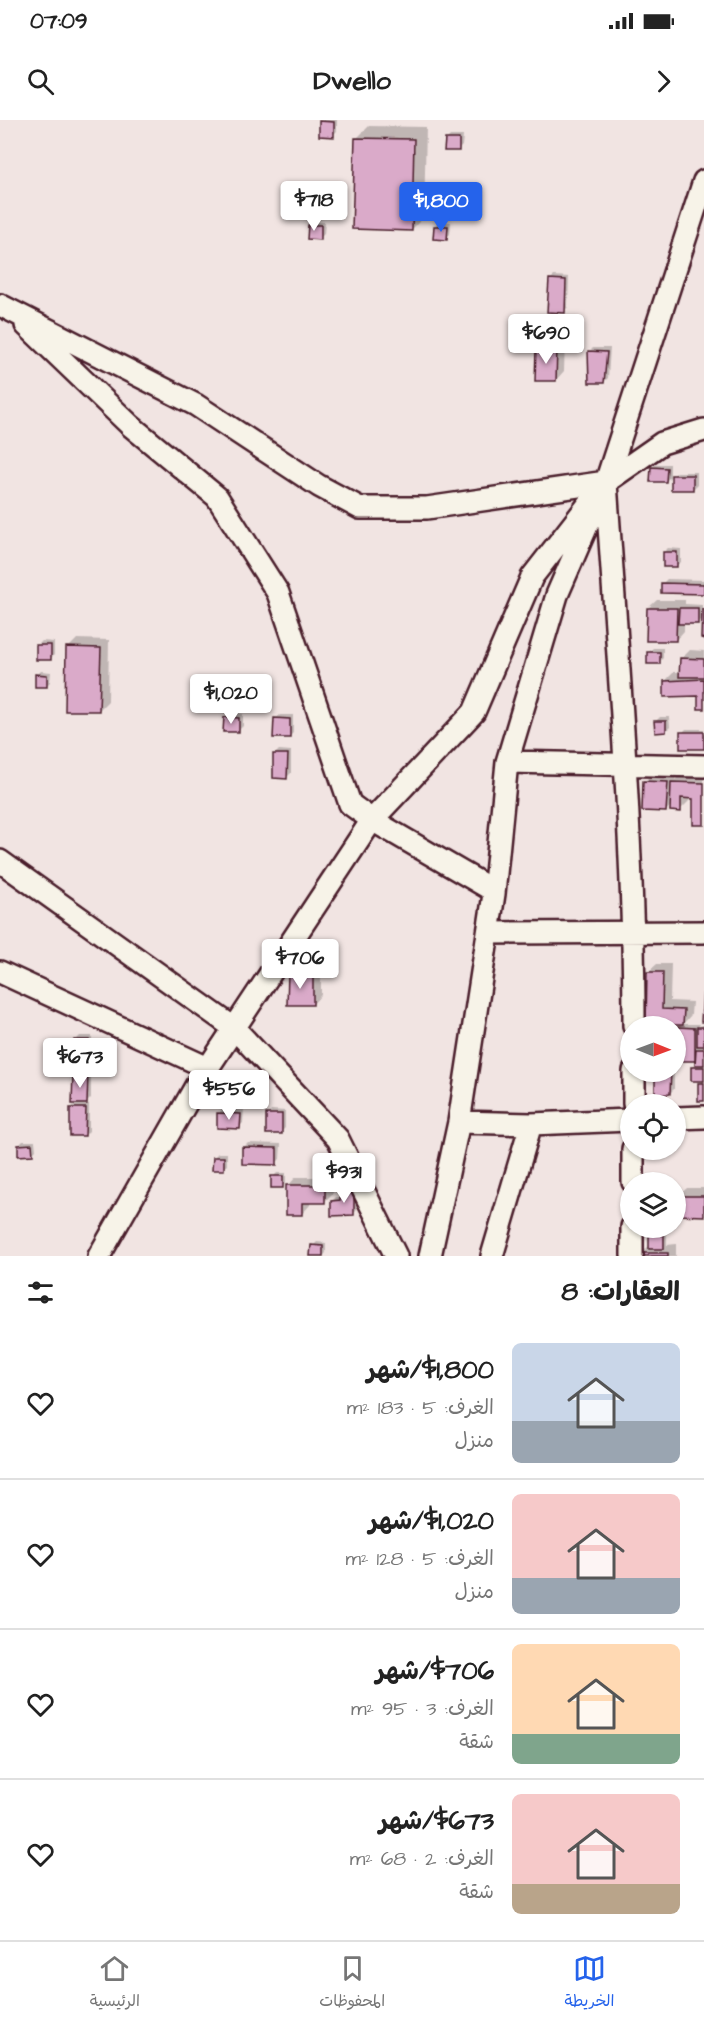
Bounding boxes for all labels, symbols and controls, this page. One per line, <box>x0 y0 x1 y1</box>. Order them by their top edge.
text: 07:09 <box>30 6 88 37</box>
text: Dwello <box>313 62 391 100</box>
icon: search <box>24 65 57 98</box>
icon: forward <box>647 65 680 98</box>
pin: $718 <box>278 181 350 232</box>
pin: $1,800 <box>392 182 490 233</box>
text: $718 <box>295 186 333 214</box>
text: $1,800 <box>413 187 469 215</box>
pin: $690 <box>510 314 582 365</box>
text: $690 <box>522 319 570 347</box>
pin: $1,020 <box>182 674 280 725</box>
text: $1,020 <box>204 679 258 707</box>
pin: $706 <box>264 939 336 990</box>
text: $706 <box>276 944 324 972</box>
north arrow <box>620 1016 686 1082</box>
map controls <box>620 1016 686 1238</box>
pin: $673 <box>44 1038 116 1089</box>
text: $673 <box>57 1043 103 1071</box>
pin: $556 <box>193 1070 265 1121</box>
text: $556 <box>203 1075 255 1103</box>
button: locate <box>620 1094 686 1160</box>
pin: $931 <box>308 1153 380 1204</box>
text: $931 <box>326 1158 362 1186</box>
button: layers <box>620 1172 686 1238</box>
text: العقارات: 8 <box>561 1274 680 1310</box>
icon: filters <box>24 1276 57 1309</box>
text: $1,800/شهر <box>367 1352 494 1388</box>
icon: home <box>560 1367 632 1439</box>
icon: heart <box>24 1387 57 1420</box>
text: الغرف: 5 · 183 m² <box>347 1394 494 1422</box>
text: منزل <box>455 1427 494 1455</box>
text: $1,020/شهر <box>369 1503 494 1539</box>
icon: home <box>560 1518 632 1590</box>
icon: heart <box>24 1538 57 1571</box>
text: الغرف: 5 · 128 m² <box>345 1545 494 1573</box>
text: منزل <box>455 1578 494 1606</box>
text: $706/شهر <box>376 1653 494 1689</box>
icon: home <box>560 1668 632 1740</box>
icon: heart <box>24 1688 57 1721</box>
text: الغرف: 3 · 95 m² <box>351 1695 494 1723</box>
text: شقة <box>459 1728 494 1756</box>
text: $673/شهر <box>379 1803 494 1839</box>
icon: home <box>560 1818 632 1890</box>
icon: heart <box>24 1838 57 1871</box>
text: الغرف: 2 · 68 m² <box>350 1845 494 1873</box>
text: شقة <box>459 1878 494 1906</box>
tab: الرئيسية <box>90 1952 140 2015</box>
tab: المحفوظات <box>319 1952 385 2015</box>
tab: الخريطة <box>564 1952 614 2015</box>

